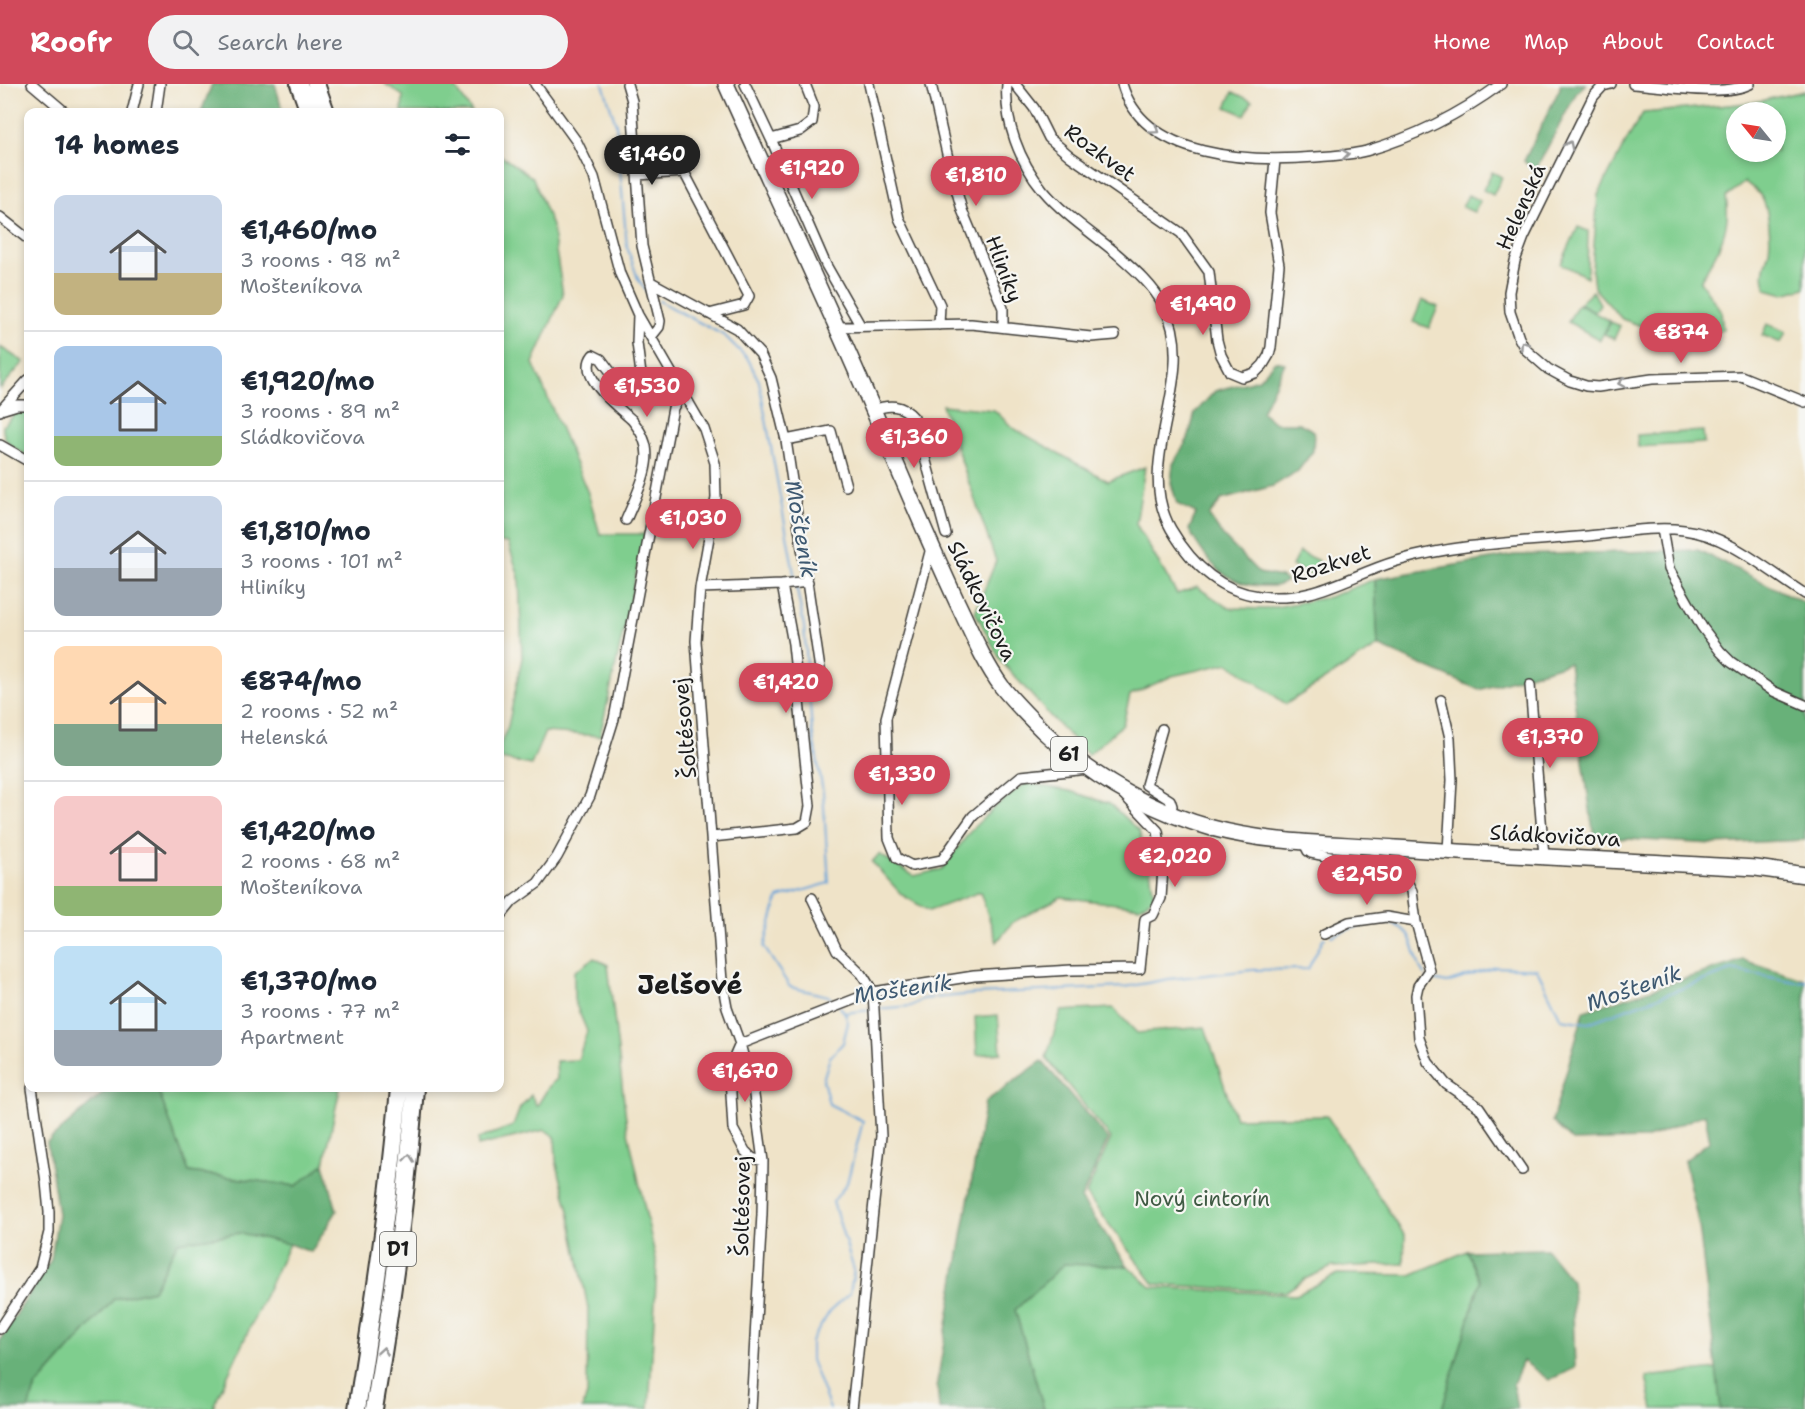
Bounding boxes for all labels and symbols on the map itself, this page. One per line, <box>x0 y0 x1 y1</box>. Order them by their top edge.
north arrow <box>1726 102 1786 162</box>
street label: Rozkvet <box>1059 118 1141 188</box>
one-way arrow <box>1149 123 1160 134</box>
pin: €1,460 <box>603 135 701 186</box>
one-way arrow <box>1562 141 1573 151</box>
pin: €1,920 <box>763 149 861 200</box>
one-way arrow <box>1340 149 1349 161</box>
pin: €1,810 <box>927 156 1025 207</box>
street label: Helenská <box>1490 159 1552 255</box>
street label: Hliníky <box>979 232 1029 306</box>
pin: €1,490 <box>1154 285 1252 336</box>
pin: €874 <box>1645 313 1717 364</box>
one-way arrow <box>1520 341 1532 351</box>
pin: €1,530 <box>598 367 696 418</box>
one-way arrow <box>1617 377 1626 389</box>
pin: €1,360 <box>865 418 963 469</box>
water label: Mošteník <box>778 478 824 581</box>
pin: €1,030 <box>644 499 742 550</box>
street label: Sládkovičova <box>941 536 1023 666</box>
street label: Rozkvet <box>1288 538 1374 590</box>
pin: €1,420 <box>737 663 835 714</box>
street label: Šoltésovej <box>666 677 703 780</box>
pin: €1,370 <box>1501 718 1599 769</box>
road number: 61 <box>1051 737 1087 771</box>
pin: €1,330 <box>853 755 951 806</box>
street label: Sládkovičova <box>1489 819 1621 853</box>
pin: €2,020 <box>1126 837 1224 888</box>
pin: €2,950 <box>1318 855 1416 906</box>
water label: Mošteník <box>1582 958 1686 1018</box>
district label: Jelšové <box>637 966 743 1003</box>
water label: Mošteník <box>852 968 954 1010</box>
pin: €1,670 <box>696 1052 794 1103</box>
one-way arrow <box>402 1153 415 1163</box>
street label: Šoltésovej <box>726 1155 757 1257</box>
park label: Nový cintorín <box>1134 1185 1270 1213</box>
road number: D1 <box>380 1232 416 1266</box>
one-way arrow <box>377 1347 389 1356</box>

